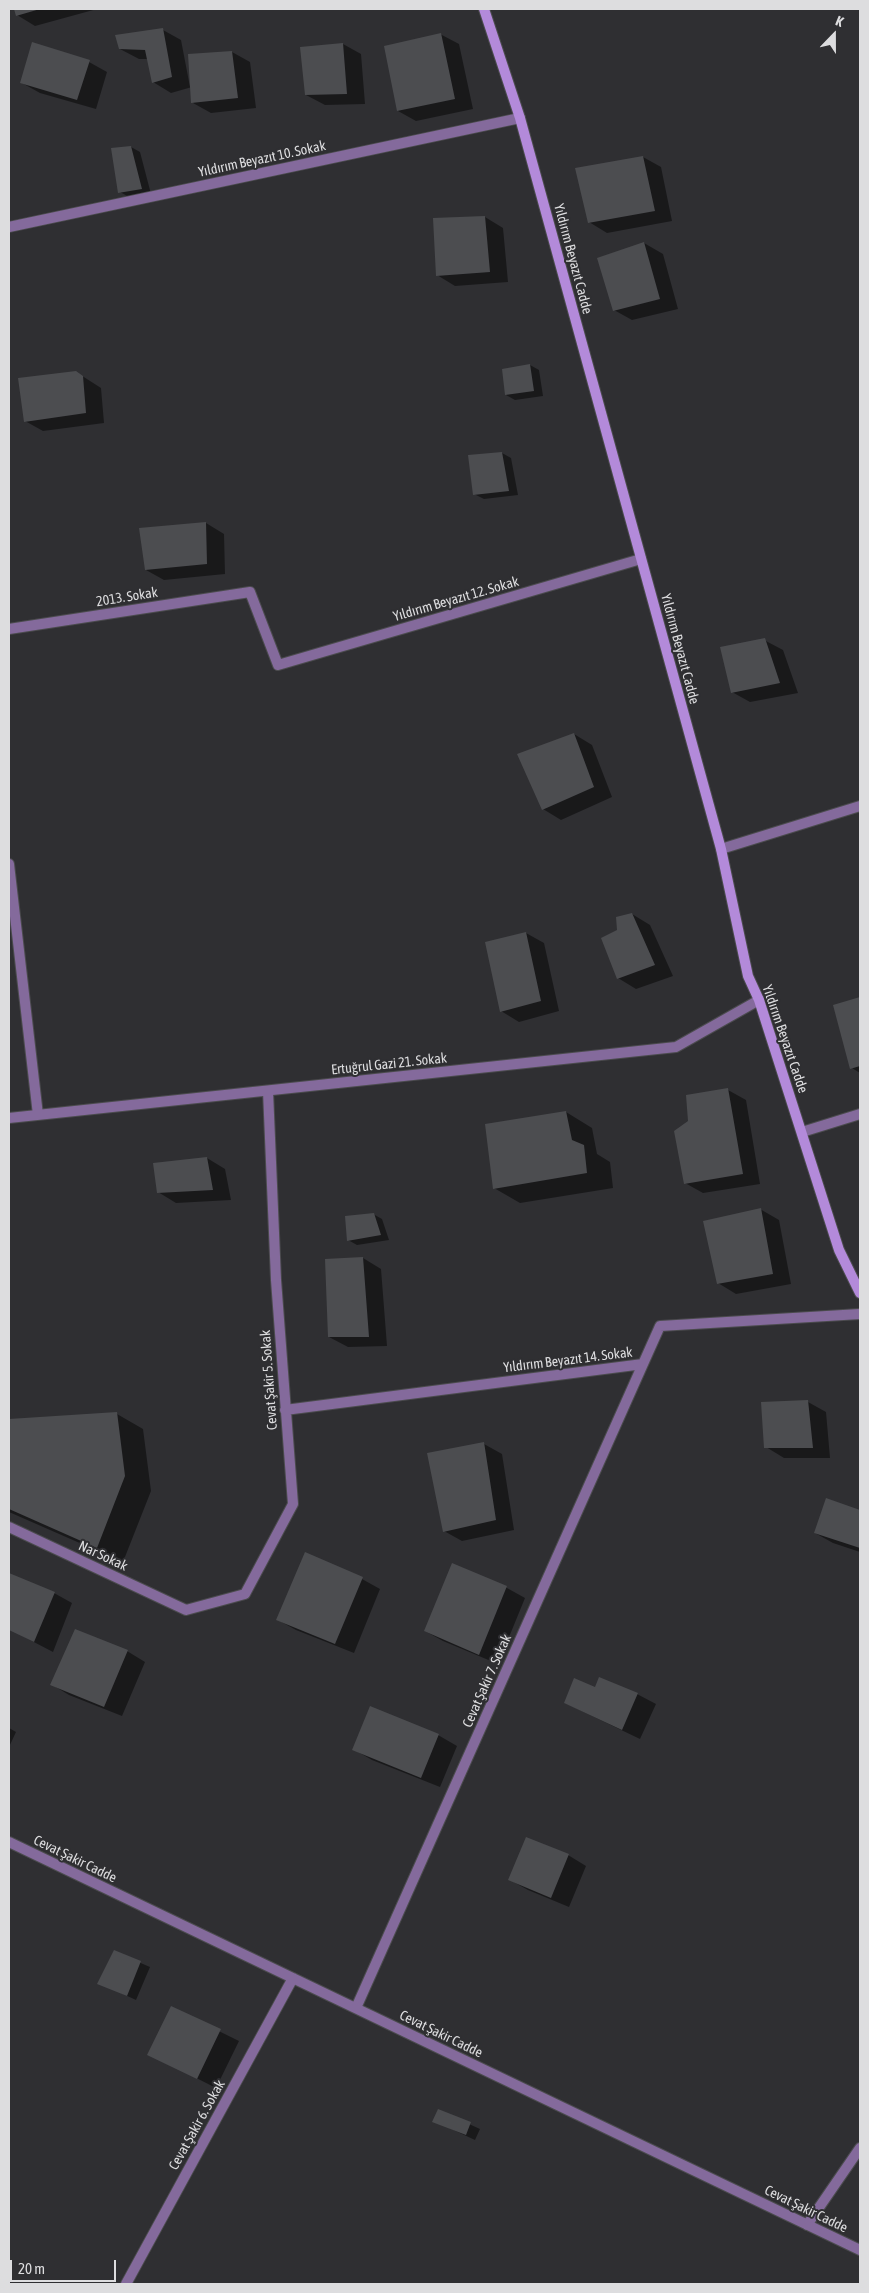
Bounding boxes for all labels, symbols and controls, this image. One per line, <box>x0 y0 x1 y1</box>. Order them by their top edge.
north arrow <box>809 10 859 60</box>
text: K <box>833 12 846 30</box>
street label: Yıldırım Beyazıt 10. Sokak <box>197 137 327 181</box>
street label: Yıldırım Beyazıt Cadde <box>550 202 596 316</box>
street label: Yıldırım Beyazıt 12. Sokak <box>391 573 521 625</box>
street label: 2013. Sokak <box>95 584 159 610</box>
street label: Yıldırım Beyazıt Cadde <box>657 592 703 706</box>
street label: Yıldırım Beyazıt Cadde <box>759 983 811 1095</box>
street label: Ertuğrul Gazi 21. Sokak <box>330 1050 448 1078</box>
street label: Cevat Şakir 5. Sokak <box>257 1329 281 1431</box>
street label: Yıldırım Beyazıt 14. Sokak <box>503 1344 633 1376</box>
street label: Nar Sokak <box>76 1537 130 1575</box>
street label: Cevat Şakir 7. Sokak <box>459 1632 515 1730</box>
street label: Cevat Şakir Cadde <box>31 1832 119 1886</box>
street label: Cevat Şakir Cadde <box>397 2007 485 2061</box>
street label: Cevat Şakir 6. Sokak <box>165 2077 229 2173</box>
street label: Cevat Şakir Cadde <box>762 2182 850 2236</box>
scale bar <box>12 2250 119 2282</box>
text: 20 m <box>18 2260 45 2277</box>

